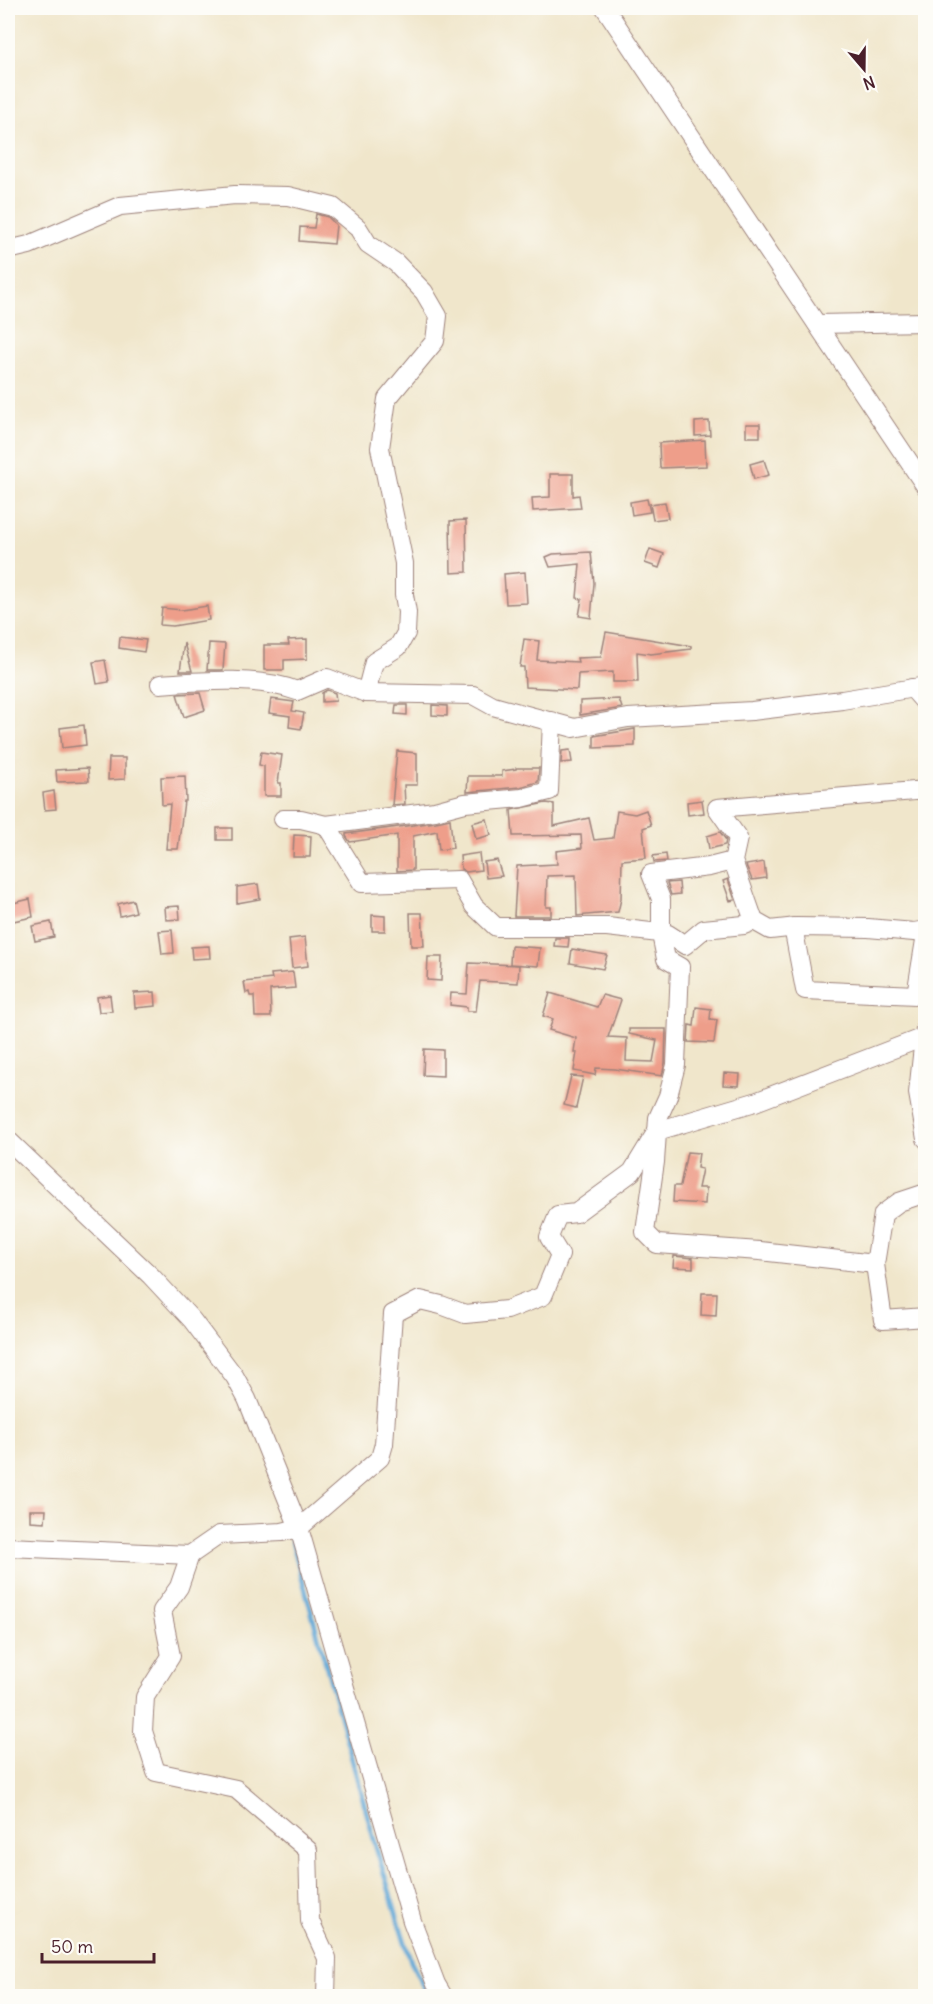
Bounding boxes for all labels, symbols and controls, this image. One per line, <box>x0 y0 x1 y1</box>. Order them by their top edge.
north arrow <box>834 39 894 99</box>
text: N <box>861 72 878 94</box>
scale bar <box>42 1926 154 1964</box>
text: 50 m <box>51 1935 93 1958</box>

